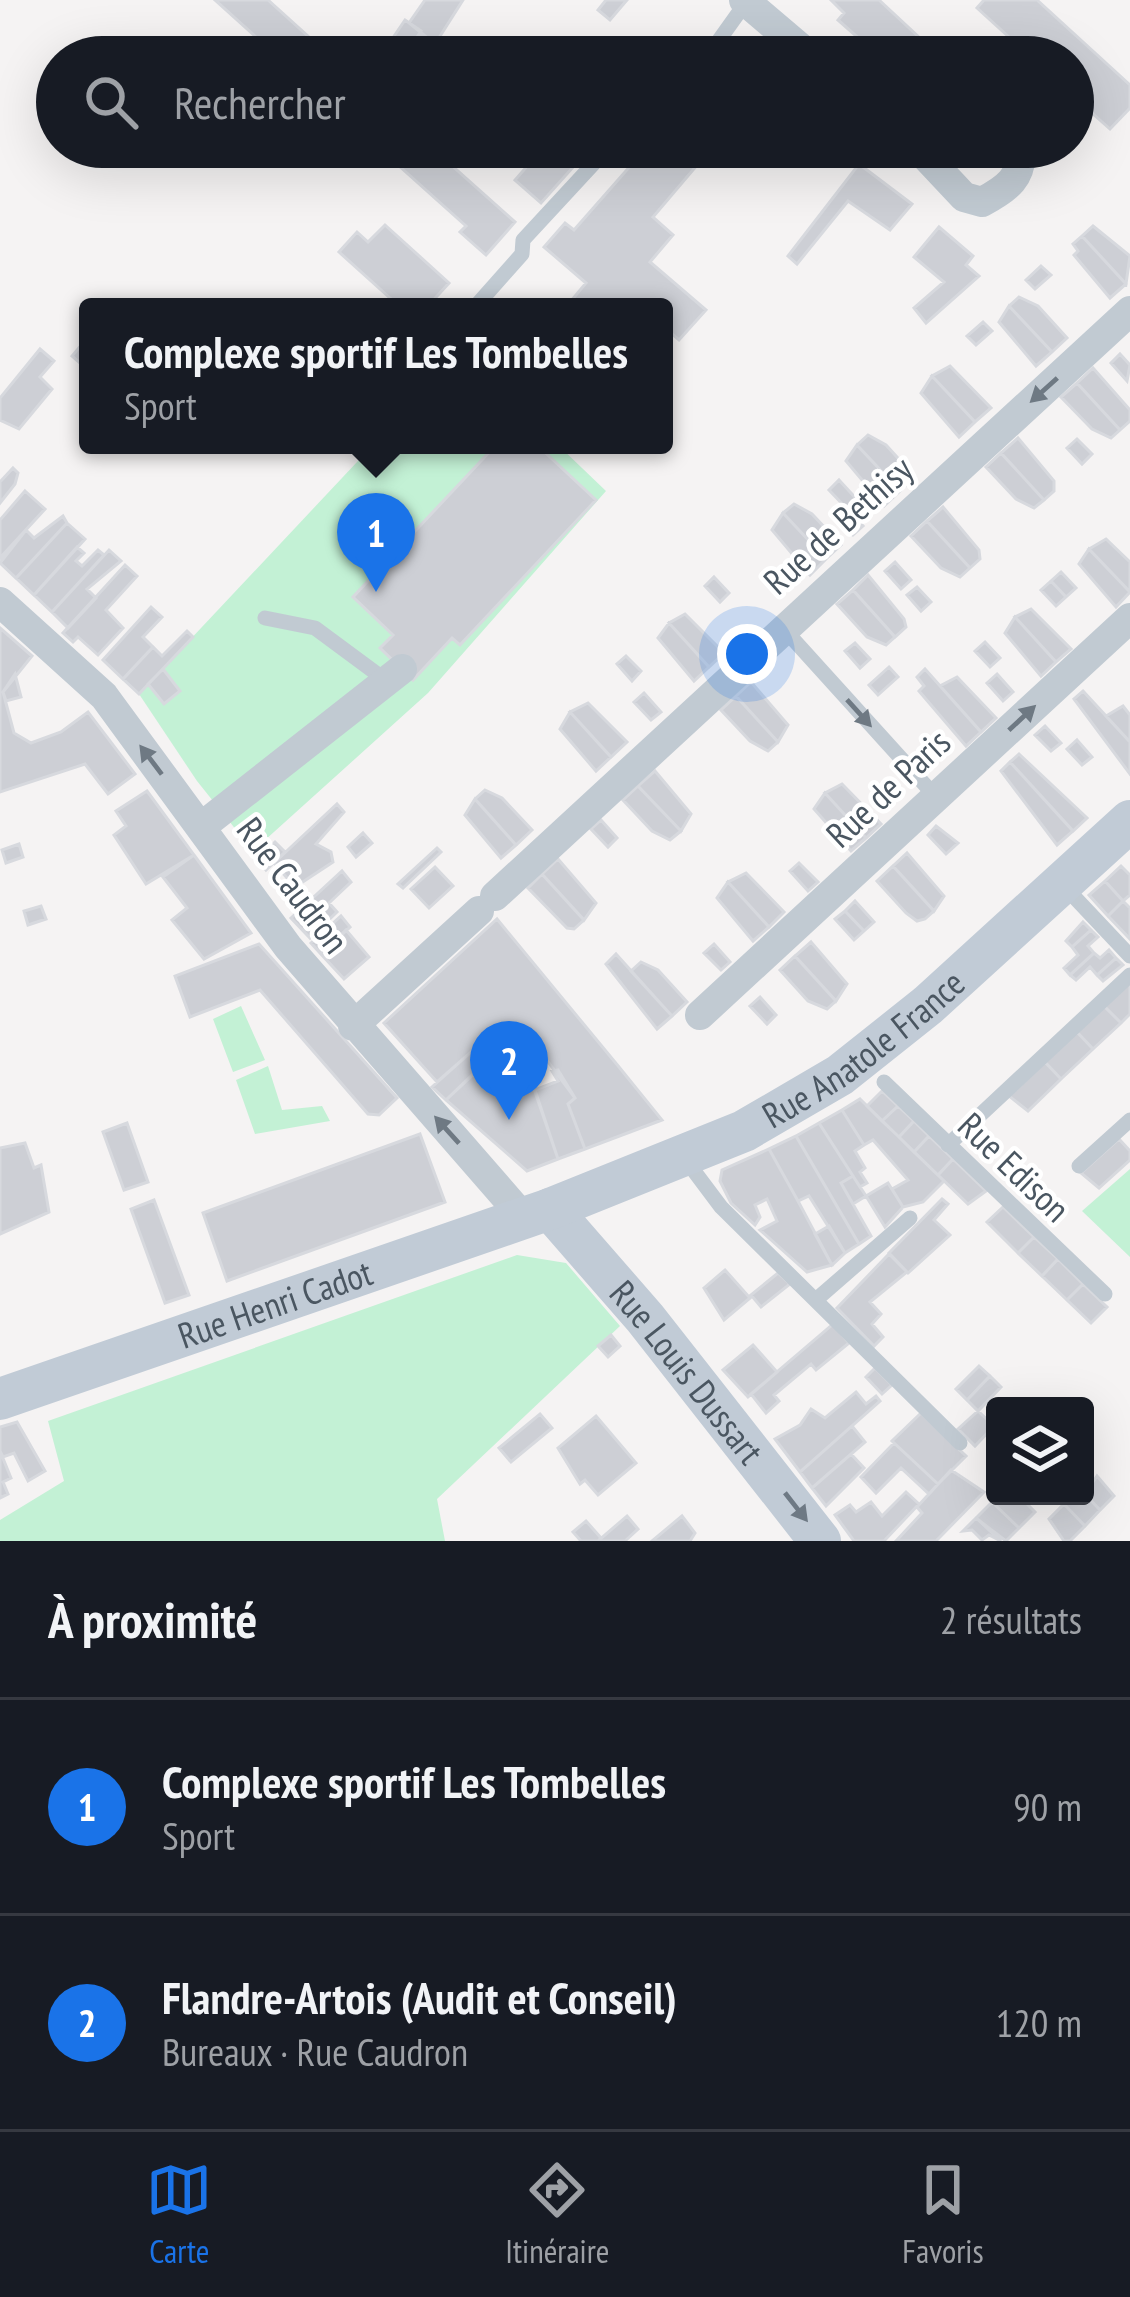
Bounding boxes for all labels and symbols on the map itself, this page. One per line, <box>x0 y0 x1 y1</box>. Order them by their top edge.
one-way arrow <box>1029 375 1058 403</box>
street label: Rue de Bethisy <box>753 445 922 604</box>
pin: 1 <box>337 493 415 592</box>
your location <box>717 624 777 684</box>
one-way arrow <box>845 698 872 728</box>
one-way arrow <box>1007 704 1036 732</box>
street label: Rue de Paris <box>816 718 960 857</box>
one-way arrow <box>140 744 164 776</box>
street label: Rue Caudron <box>227 807 360 962</box>
street label: Rue Anatole France <box>754 959 974 1138</box>
pin: 2 <box>470 1021 548 1120</box>
street label: Rue Edison <box>948 1102 1080 1231</box>
one-way arrow <box>434 1115 461 1144</box>
street label: Rue Henri Cadot <box>172 1248 378 1359</box>
street label: Rue Louis Dussart <box>600 1270 775 1473</box>
one-way arrow <box>783 1491 808 1523</box>

